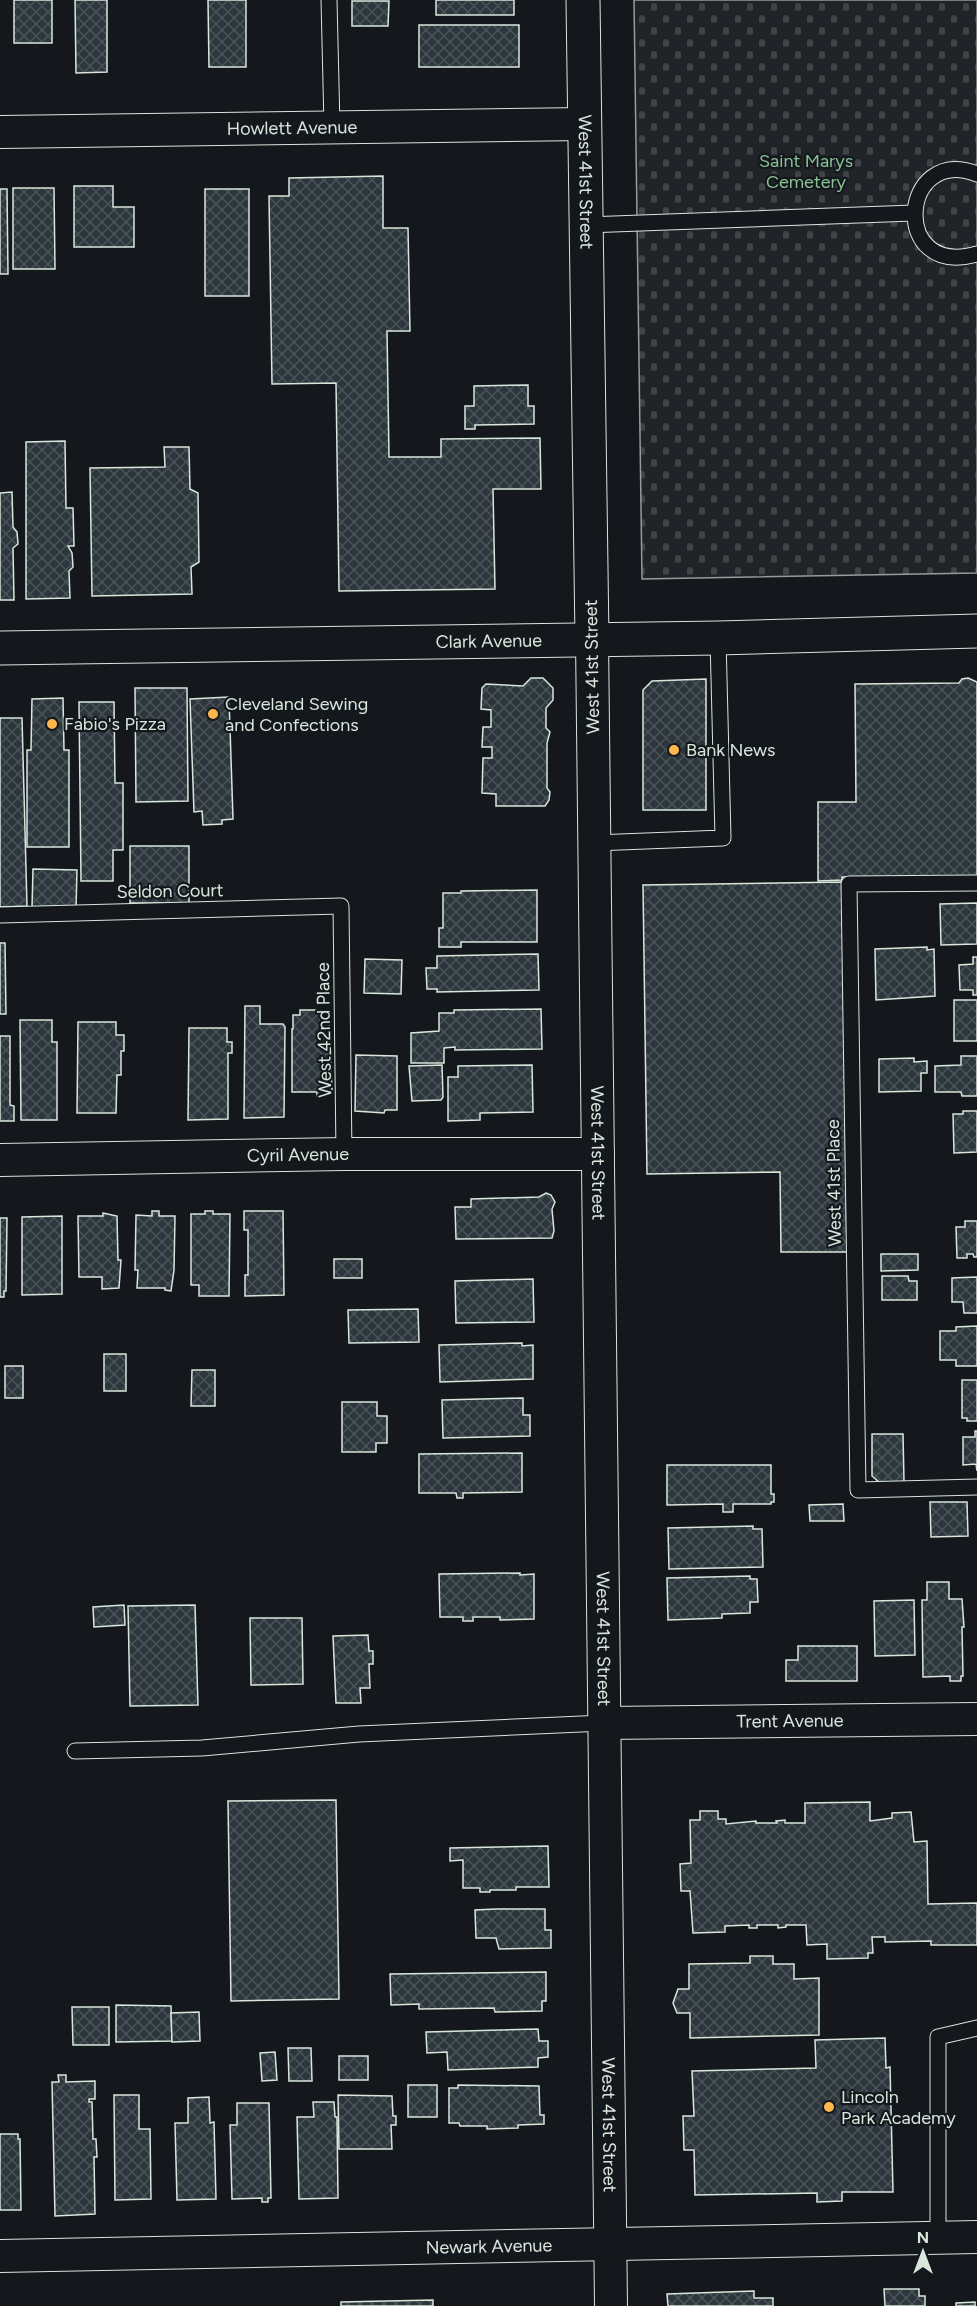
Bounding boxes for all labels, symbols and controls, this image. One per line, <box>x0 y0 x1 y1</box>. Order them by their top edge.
street label: West 41st Street <box>574 114 598 250</box>
street label: Howlett Avenue <box>227 116 358 140</box>
park label: Saint Marys Cemetery <box>759 150 853 193</box>
street label: West 41st Street <box>580 599 604 735</box>
street label: Clark Avenue <box>436 629 542 653</box>
place label: Cleveland Sewing and Confections <box>225 693 368 736</box>
marker: Cleveland Sewing and Confections <box>206 707 220 721</box>
place label: Fabio's Pizza <box>64 713 166 735</box>
marker: Fabio's Pizza <box>45 717 59 731</box>
place label: Bank News <box>686 739 775 761</box>
marker: Bank News <box>667 743 681 757</box>
street label: Seldon Court <box>116 879 224 903</box>
street label: West 42nd Place <box>312 962 336 1098</box>
street label: West 41st Street <box>586 1085 610 1221</box>
street label: West 41st Place <box>822 1119 846 1247</box>
street label: Cyril Avenue <box>247 1143 349 1167</box>
street label: West 41st Street <box>592 1571 615 1707</box>
street label: Trent Avenue <box>736 1709 844 1733</box>
street label: West 41st Street <box>597 2057 621 2193</box>
place label: Lincoln Park Academy <box>841 2086 956 2129</box>
marker: Lincoln Park Academy <box>822 2100 836 2114</box>
north arrow <box>893 2222 953 2282</box>
text: N <box>917 2228 929 2247</box>
street label: Newark Avenue <box>425 2234 553 2259</box>

